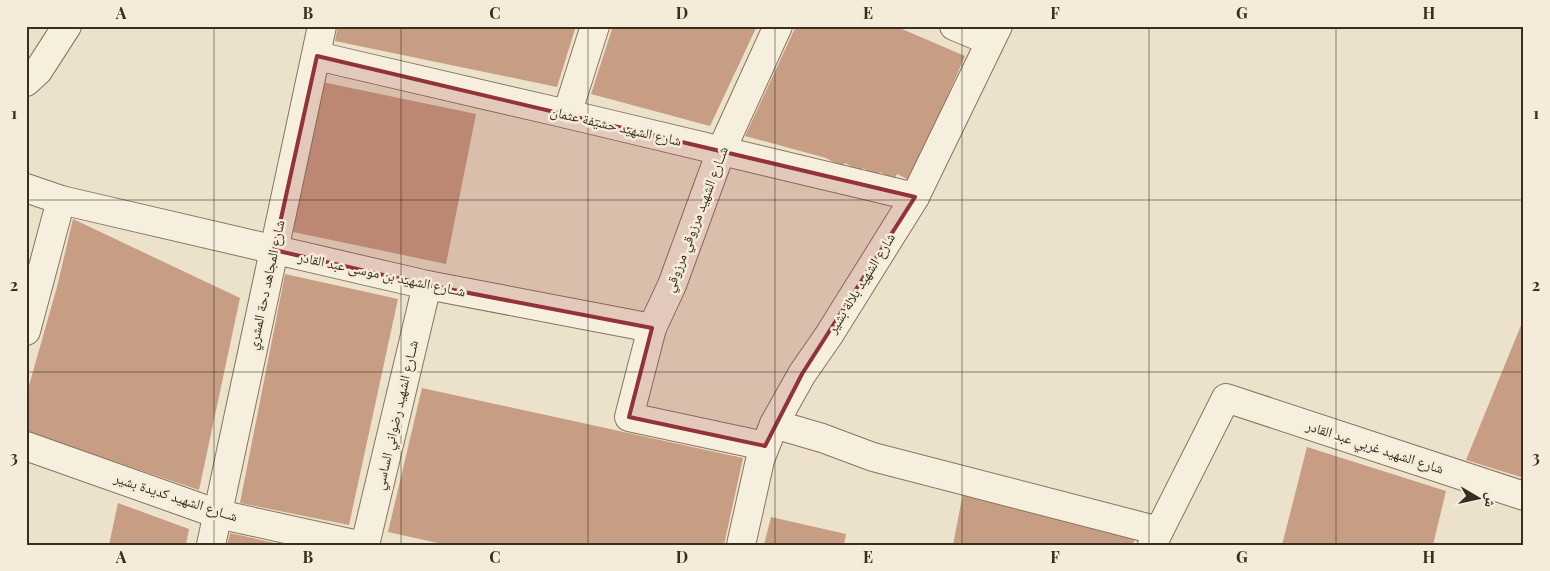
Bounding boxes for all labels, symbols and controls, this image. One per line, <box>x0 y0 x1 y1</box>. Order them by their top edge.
text: A <box>115 2 127 23</box>
text: B <box>303 2 314 23</box>
text: C <box>489 2 501 23</box>
text: D <box>676 2 688 23</box>
text: E <box>863 2 873 23</box>
text: F <box>1050 2 1060 23</box>
text: G <box>1236 2 1248 23</box>
text: H <box>1423 2 1436 23</box>
street label: شارع الشهيد حشيفة عثمان <box>548 101 684 151</box>
text: 1 <box>11 102 17 123</box>
text: 1 <box>1533 102 1539 123</box>
street label: شــارع الشهيد مرزوقي مرزوقي <box>659 143 734 295</box>
street label: شارع المجاهد دحة المشري <box>242 218 291 352</box>
street label: شارع الشهيد بلالة بشير <box>821 229 900 338</box>
street label: شــارع الشهيد بن موسى عبد القادر <box>296 246 468 302</box>
text: 2 <box>10 274 18 295</box>
text: 2 <box>1532 274 1540 295</box>
street label: شــارع الشهيد رضواني الساسي <box>369 338 424 492</box>
street label: شارع الشهيد غربي عبد القادر <box>1302 415 1446 480</box>
text: 3 <box>10 446 18 467</box>
text: 3 <box>1532 446 1540 467</box>
street label: شــارع الشهيد كديدة بشير <box>111 467 240 526</box>
north arrow <box>1452 474 1502 524</box>
text: ش <box>1481 491 1502 509</box>
text: A <box>115 546 127 567</box>
text: B <box>303 546 314 567</box>
text: C <box>489 546 501 567</box>
text: D <box>676 546 688 567</box>
text: E <box>863 546 873 567</box>
text: F <box>1050 546 1060 567</box>
text: G <box>1236 546 1248 567</box>
text: H <box>1423 546 1436 567</box>

